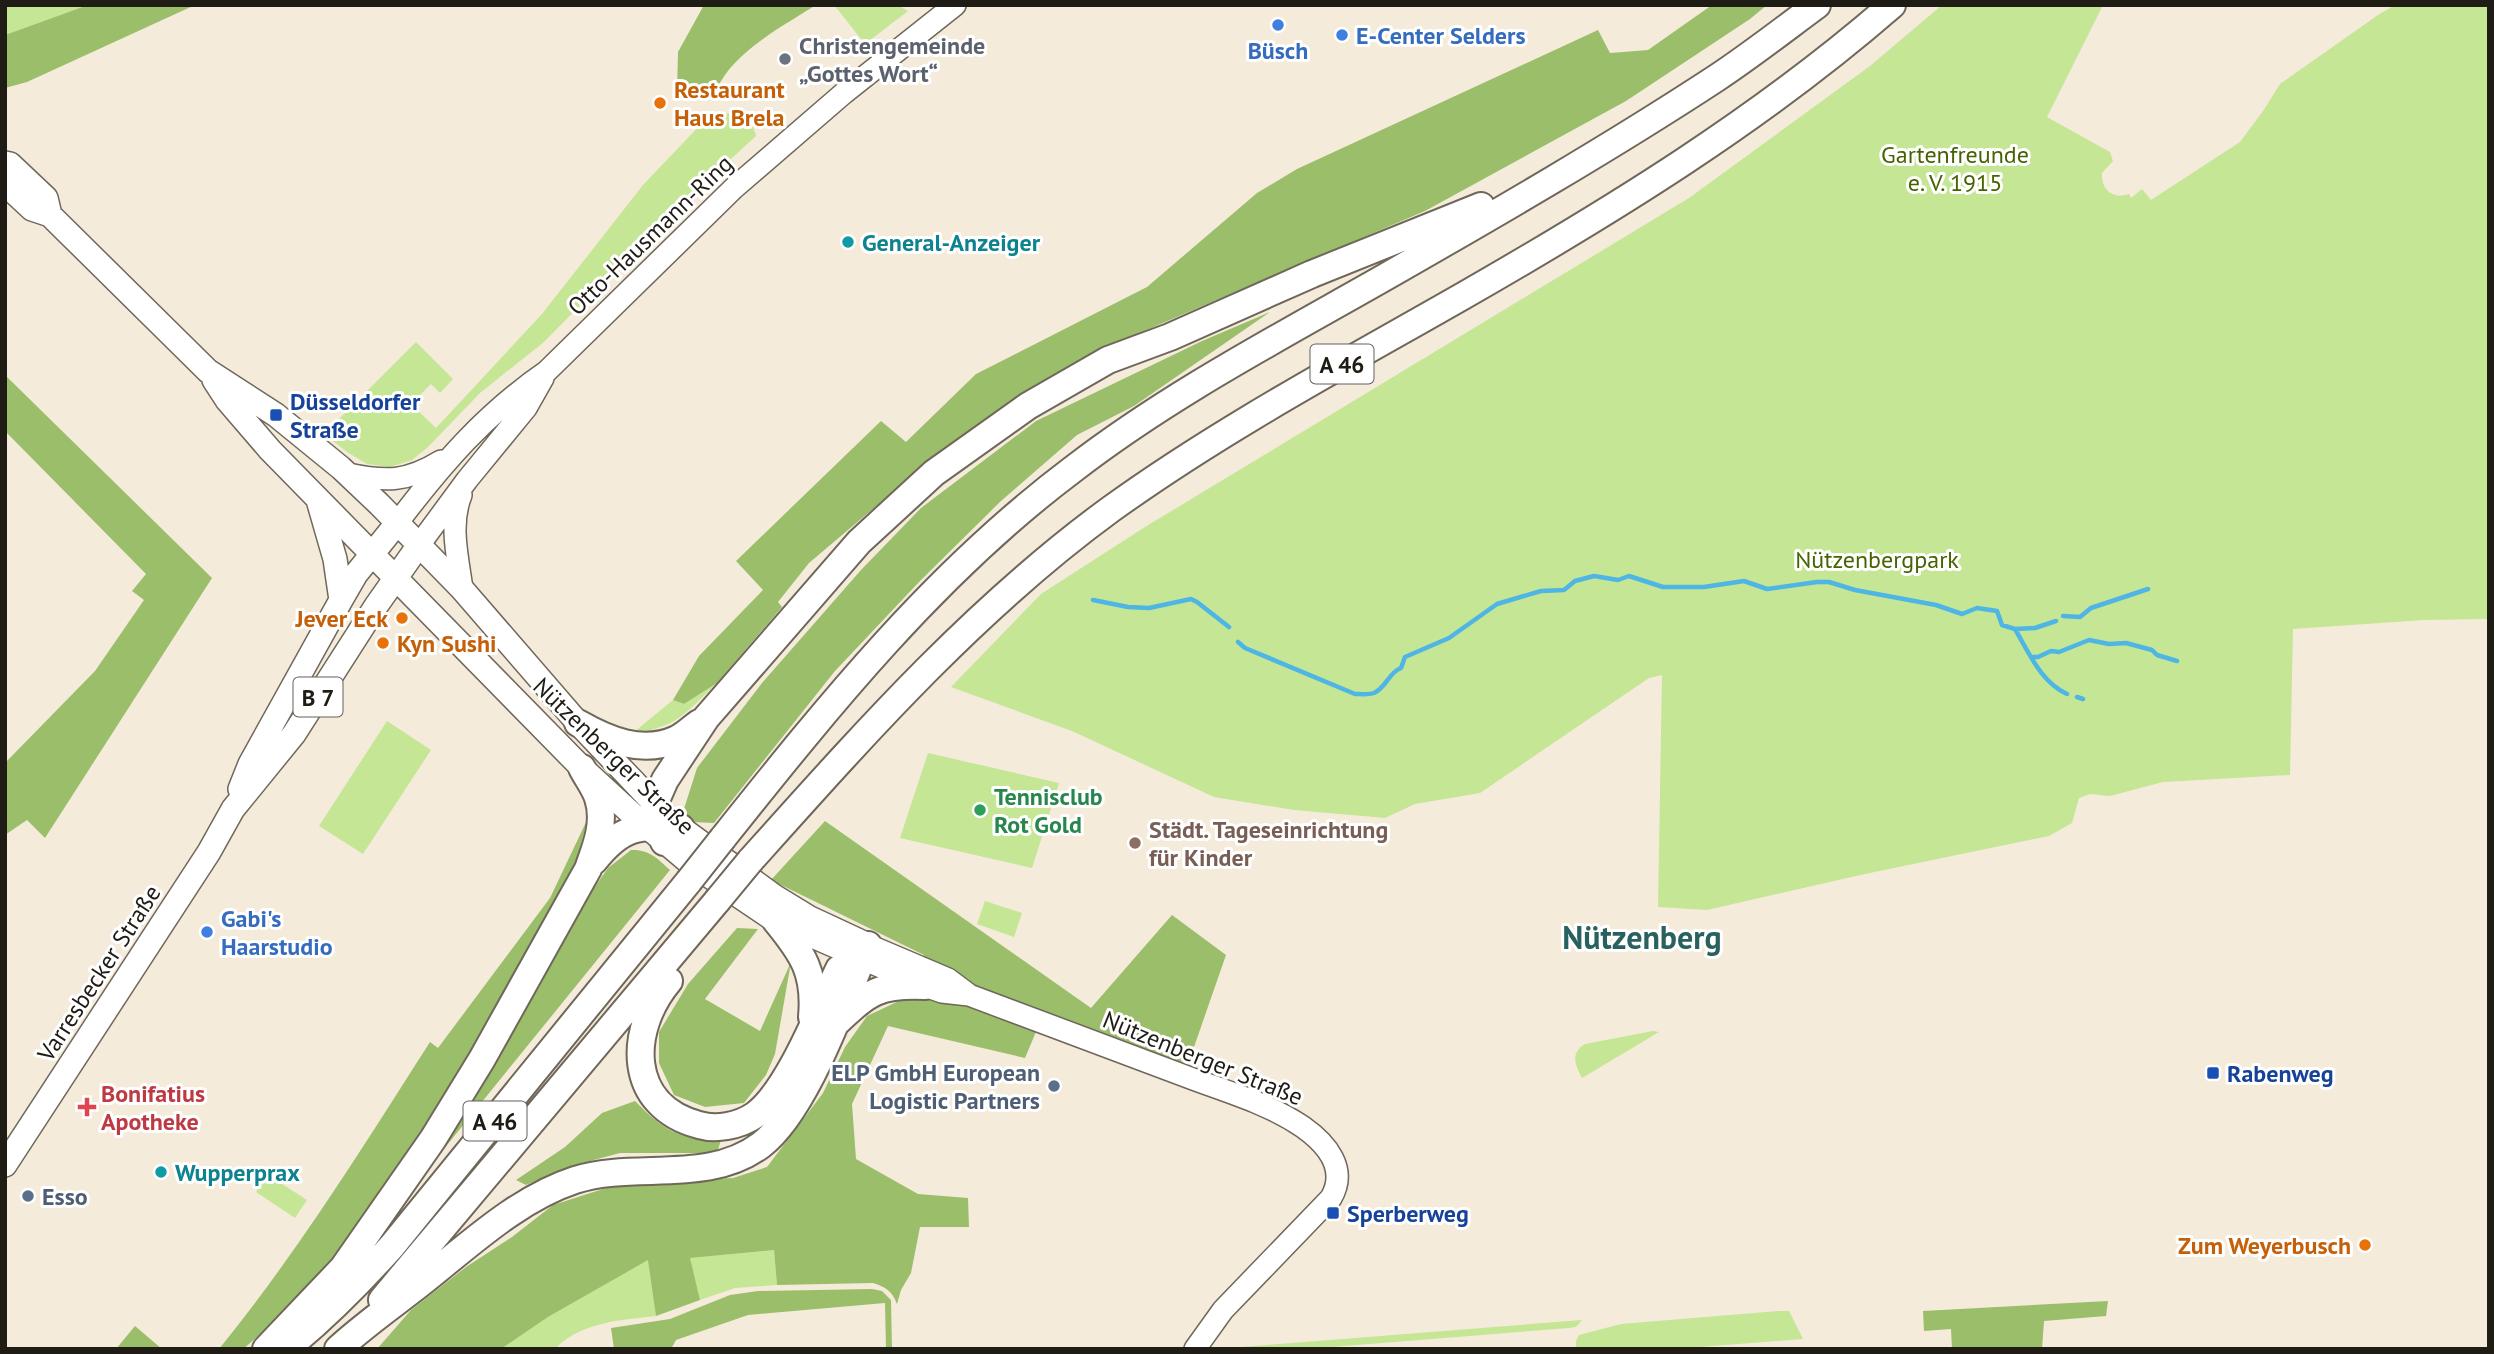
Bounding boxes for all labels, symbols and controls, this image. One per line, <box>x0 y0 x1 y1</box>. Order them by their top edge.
marker: Büsch <box>1270 17 1286 33</box>
place label: E-Center Selders <box>1356 20 1526 51</box>
marker: E-Center Selders <box>1334 27 1350 43</box>
place label: Christengemeinde „Gottes Wort“ <box>799 30 985 89</box>
place label: Büsch <box>1248 35 1308 66</box>
marker: Christengemeinde „Gottes Wort“ <box>777 51 793 67</box>
place label: Restaurant Haus Brela <box>674 74 785 133</box>
marker: Restaurant Haus Brela <box>652 95 668 111</box>
park label: Gartenfreunde e. V. 1915 <box>1881 139 2029 198</box>
street label: Otto-Hausmann-Ring <box>561 148 739 322</box>
place label: General-Anzeiger <box>862 227 1041 258</box>
marker: General-Anzeiger <box>840 234 856 250</box>
road number: A 46 <box>1310 344 1374 384</box>
place label: Düsseldorfer Straße <box>290 386 421 445</box>
marker: Düsseldorfer Straße <box>268 407 284 423</box>
park label: Nützenbergpark <box>1795 544 1959 575</box>
place label: Jever Eck <box>294 603 388 634</box>
marker: Jever Eck <box>394 610 410 626</box>
place label: Kyn Sushi <box>397 628 497 659</box>
marker: Kyn Sushi <box>375 635 391 651</box>
street label: Nützenberger Straße <box>527 671 701 841</box>
road number: B 7 <box>294 678 342 716</box>
place label: Tennisclub Rot Gold <box>994 781 1103 840</box>
marker: Tennisclub Rot Gold <box>972 802 988 818</box>
place label: Städt. Tageseinrichtung für Kinder <box>1149 814 1388 873</box>
marker: Städt. Tageseinrichtung für Kinder <box>1127 835 1143 851</box>
street label: Varresbecker Straße <box>30 879 168 1068</box>
place label: Gabi's Haarstudio <box>221 903 333 962</box>
district label: Nützenberg <box>1562 916 1722 958</box>
marker: Gabi's Haarstudio <box>199 924 215 940</box>
street label: Nützenberger Straße <box>1098 1004 1308 1112</box>
place label: ELP GmbH European Logistic Partners <box>831 1057 1040 1116</box>
place label: Rabenweg <box>2227 1058 2334 1089</box>
marker: Rabenweg <box>2205 1065 2221 1081</box>
place label: Bonifatius Apotheke <box>101 1078 205 1137</box>
marker: ELP GmbH European Logistic Partners <box>1046 1078 1062 1094</box>
marker: Bonifatius Apotheke <box>79 1099 95 1115</box>
road number: A 46 <box>463 1102 526 1140</box>
place label: Wupperprax <box>175 1157 300 1188</box>
marker: Wupperprax <box>153 1164 169 1180</box>
place label: Esso <box>42 1181 88 1212</box>
marker: Esso <box>20 1188 36 1204</box>
place label: Sperberweg <box>1347 1198 1469 1229</box>
marker: Sperberweg <box>1325 1205 1341 1221</box>
place label: Zum Weyerbusch <box>2178 1230 2351 1261</box>
marker: Zum Weyerbusch <box>2357 1237 2373 1253</box>

